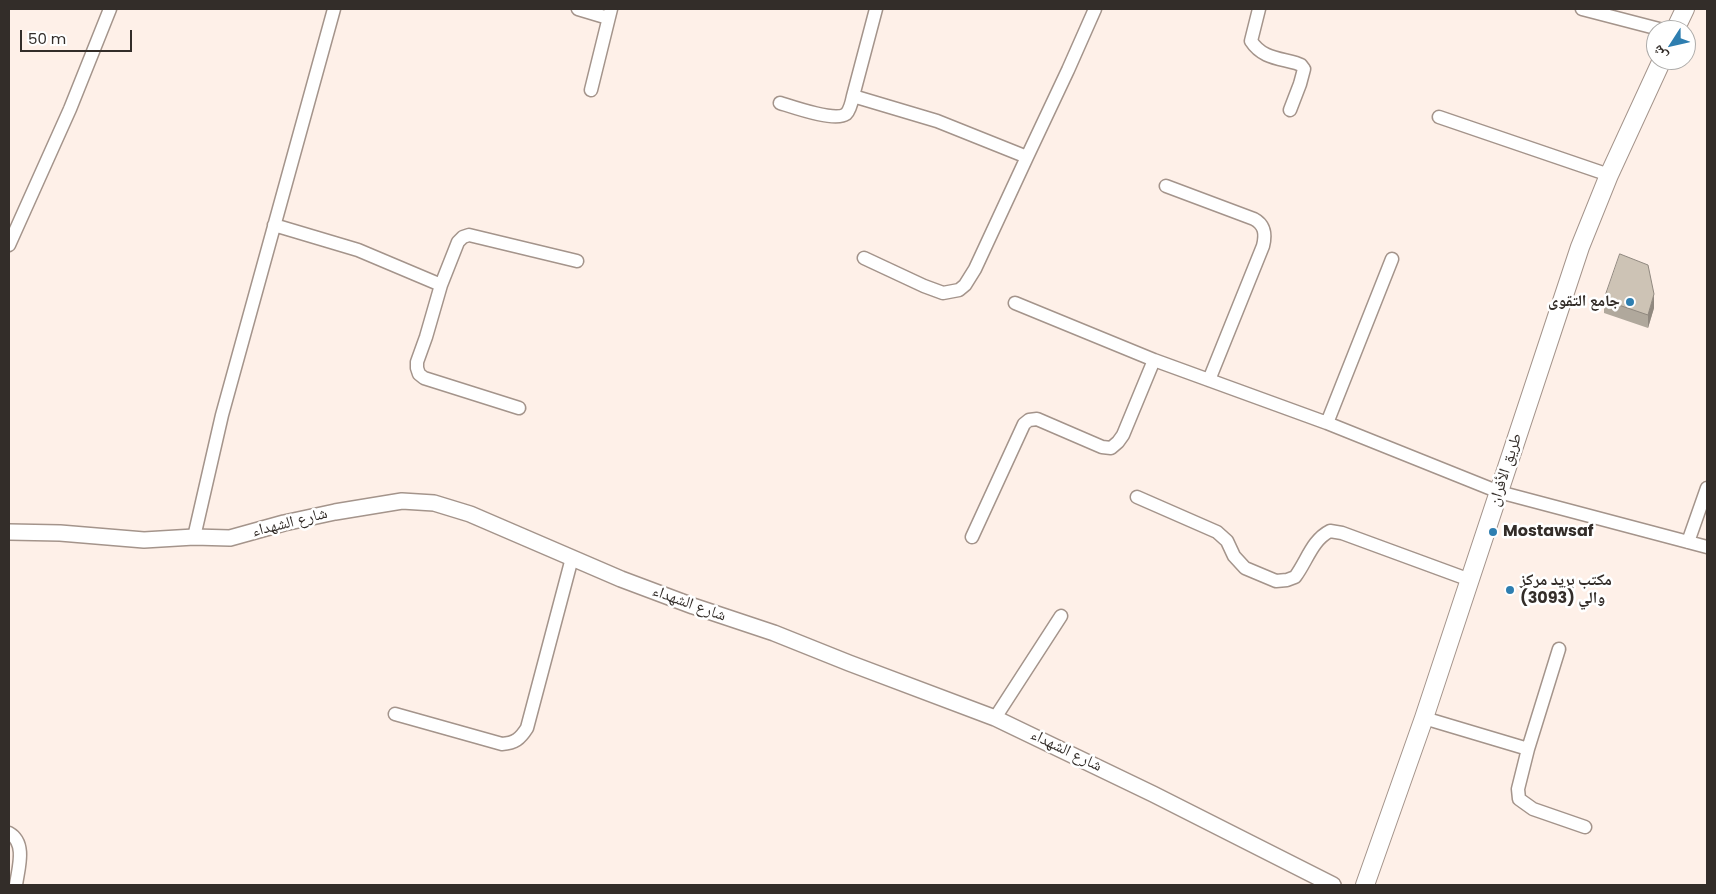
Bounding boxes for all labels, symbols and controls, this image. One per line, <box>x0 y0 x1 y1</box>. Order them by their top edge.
scale bar <box>22 20 135 52</box>
north arrow <box>1646 20 1696 70</box>
text: 50 m <box>28 28 66 49</box>
text: ش <box>1647 41 1672 65</box>
place label: جامع التقوى <box>1548 292 1620 312</box>
marker: جامع التقوى <box>1624 296 1636 308</box>
street label: طريق الأفران <box>1485 431 1527 509</box>
street label: شارع الشهداء <box>250 504 330 542</box>
place label: Mostawsaf <box>1503 522 1594 542</box>
marker: Mostawsaf <box>1487 526 1499 538</box>
place label: مكتب بريد مركز والي (3093) <box>1520 571 1612 609</box>
street label: شارع الشهداء <box>650 582 728 626</box>
marker: مكتب بريد مركز والي (3093) <box>1504 584 1516 596</box>
street label: شارع الشهداء <box>1027 725 1105 777</box>

